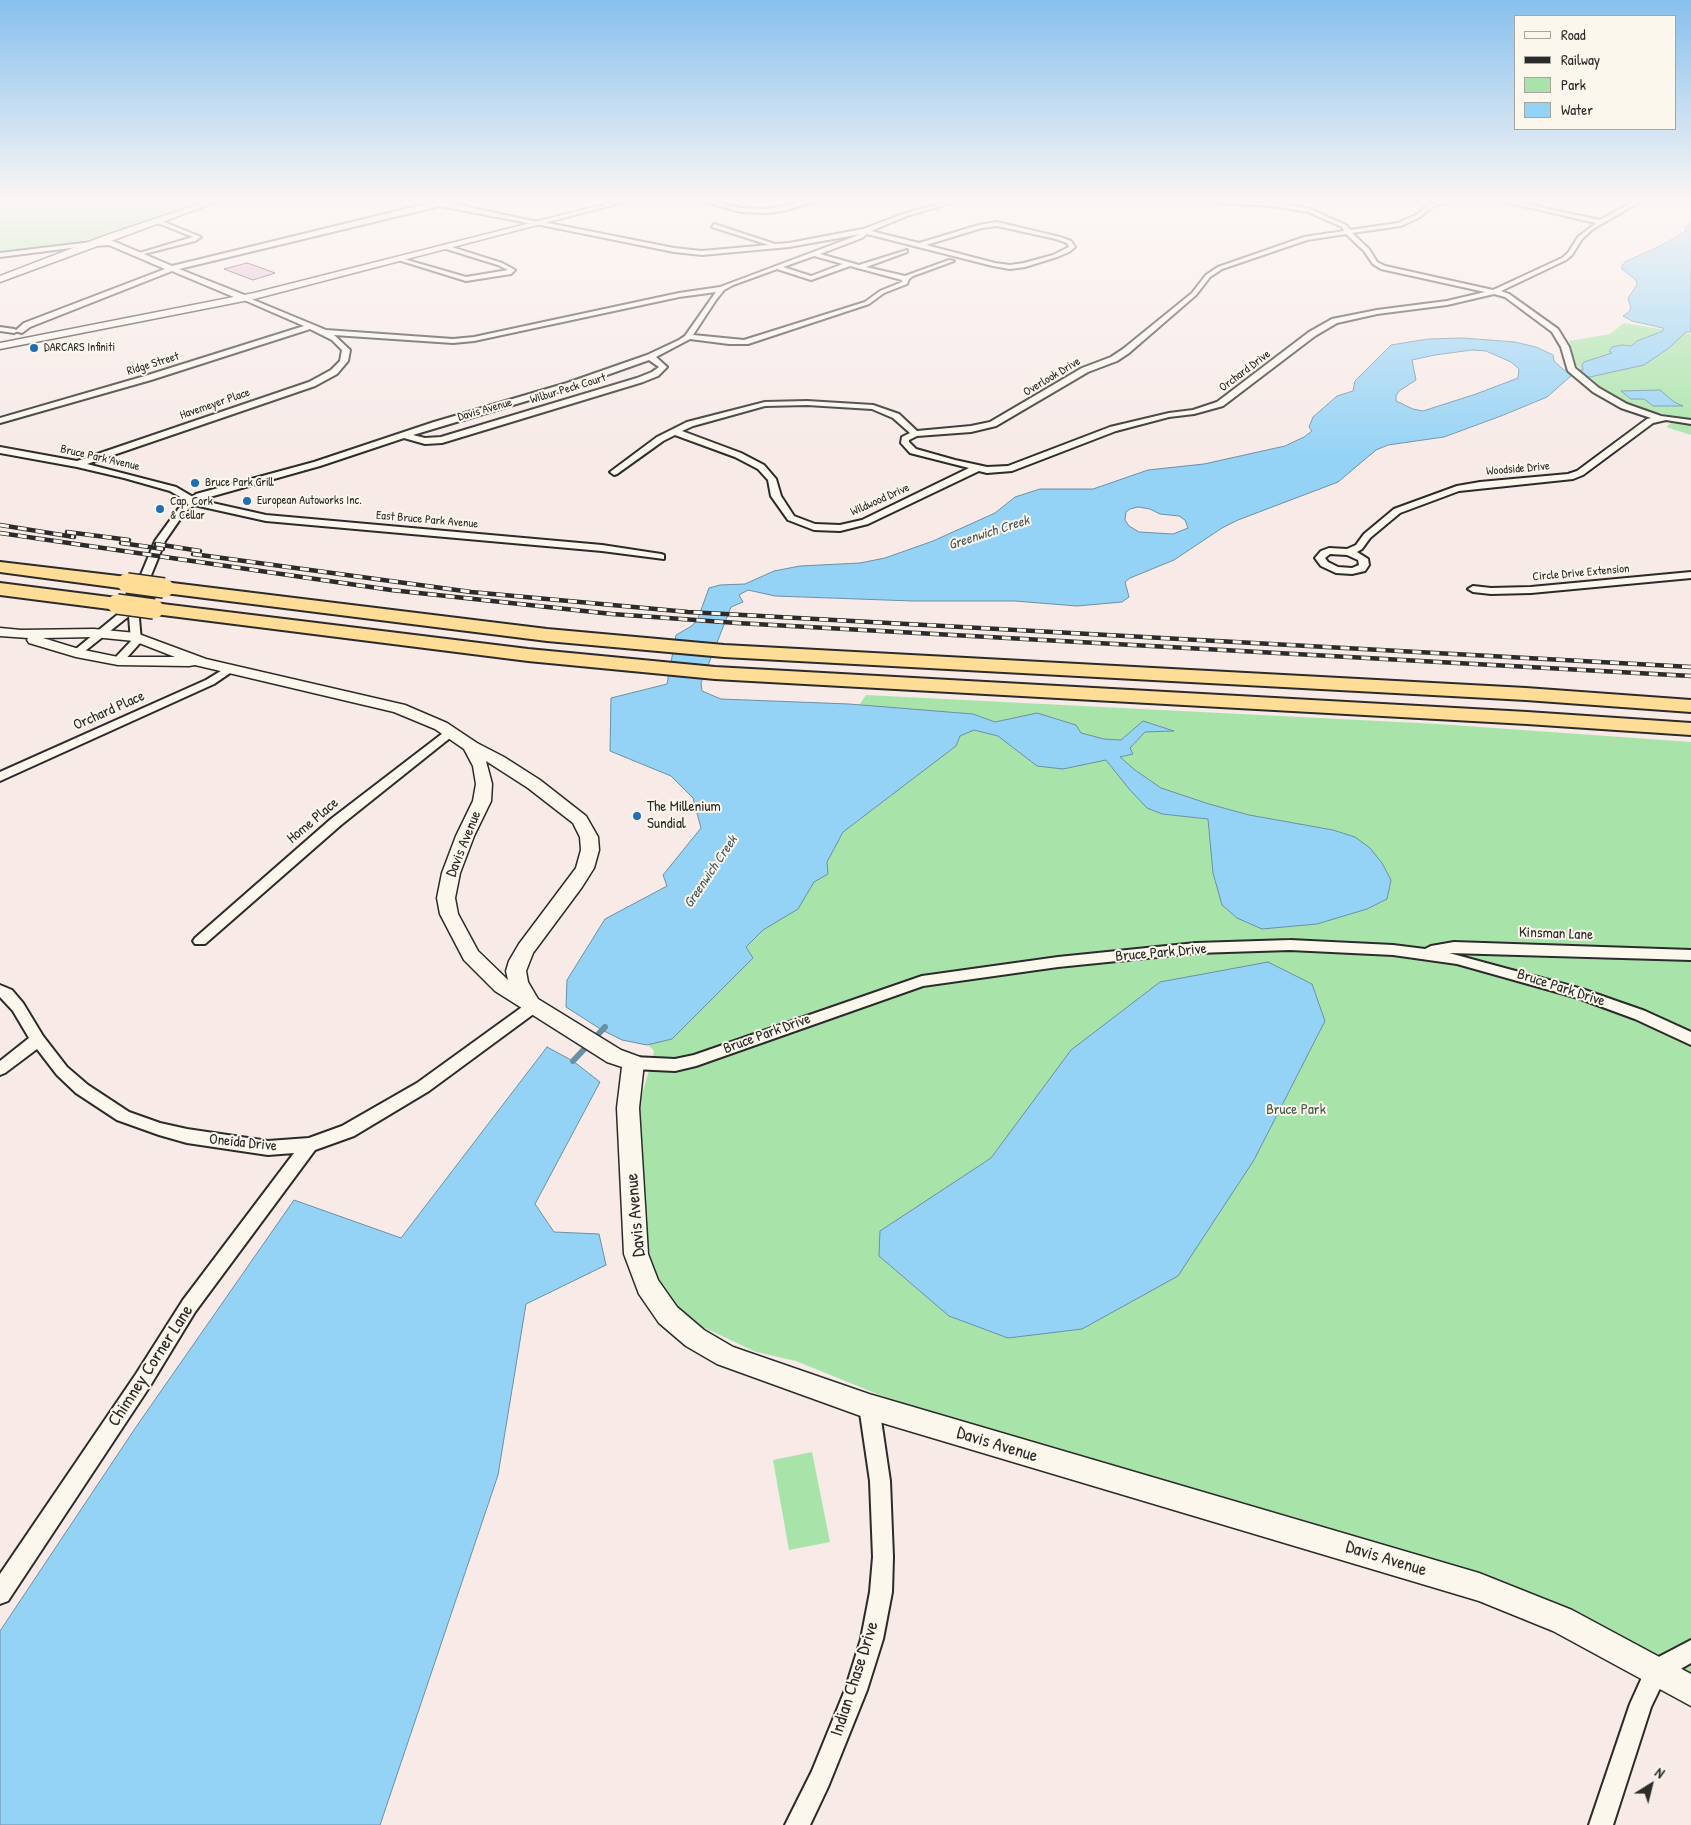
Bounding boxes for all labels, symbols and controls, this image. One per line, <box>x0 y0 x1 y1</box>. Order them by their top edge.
legend <box>1514 15 1676 130</box>
text: Road <box>1561 24 1586 45</box>
text: Railway <box>1561 49 1600 70</box>
text: Park <box>1561 74 1586 95</box>
text: Water <box>1561 99 1593 120</box>
place label: DARCARS Infiniti <box>44 341 115 355</box>
marker: DARCARS Infiniti <box>28 342 40 354</box>
street label: Orchard Drive <box>1217 347 1273 395</box>
street label: Ridge Street <box>125 349 181 379</box>
street label: Overlook Drive <box>1021 354 1083 400</box>
street label: Wilbur Peck Court <box>528 371 608 407</box>
street label: Havemeyer Place <box>178 385 252 423</box>
street label: Davis Avenue <box>456 395 514 425</box>
street label: Bruce Park Avenue <box>59 442 141 474</box>
street label: Woodside Drive <box>1486 459 1550 479</box>
place label: Bruce Park Grill <box>205 476 274 490</box>
marker: Bruce Park Grill <box>189 477 201 489</box>
street label: Wildwood Drive <box>848 481 912 519</box>
place label: European Autoworks Inc. <box>257 494 362 508</box>
place label: Cap, Cork & Cellar <box>170 495 213 523</box>
marker: European Autoworks Inc. <box>241 495 253 507</box>
marker: Cap, Cork & Cellar <box>154 503 166 515</box>
street label: East Bruce Park Avenue <box>375 508 479 532</box>
water label: Greenwich Creek <box>947 512 1031 554</box>
street label: Circle Drive Extension <box>1532 562 1630 584</box>
street label: Orchard Place <box>71 687 147 735</box>
street label: Home Place <box>284 794 342 848</box>
place label: The Millenium Sundial <box>647 798 721 833</box>
street label: Davis Avenue <box>443 808 485 880</box>
marker: The Millenium Sundial <box>631 810 643 822</box>
water label: Greenwich Creek <box>681 833 741 911</box>
street label: Kinsman Lane <box>1519 924 1593 944</box>
street label: Bruce Park Drive <box>1115 940 1207 966</box>
street label: Bruce Park Drive <box>1515 965 1607 1011</box>
street label: Bruce Park Drive <box>721 1010 813 1058</box>
park label: Bruce Park <box>1266 1101 1326 1119</box>
street label: Oneida Drive <box>208 1131 278 1155</box>
street label: Davis Avenue <box>622 1172 650 1258</box>
street label: Chimney Corner Lane <box>104 1301 198 1431</box>
street label: Davis Avenue <box>954 1422 1040 1468</box>
street label: Davis Avenue <box>1343 1536 1429 1582</box>
street label: Indian Chase Drive <box>826 1619 884 1739</box>
north arrow <box>1626 1760 1676 1810</box>
text: N <box>1652 1763 1669 1782</box>

